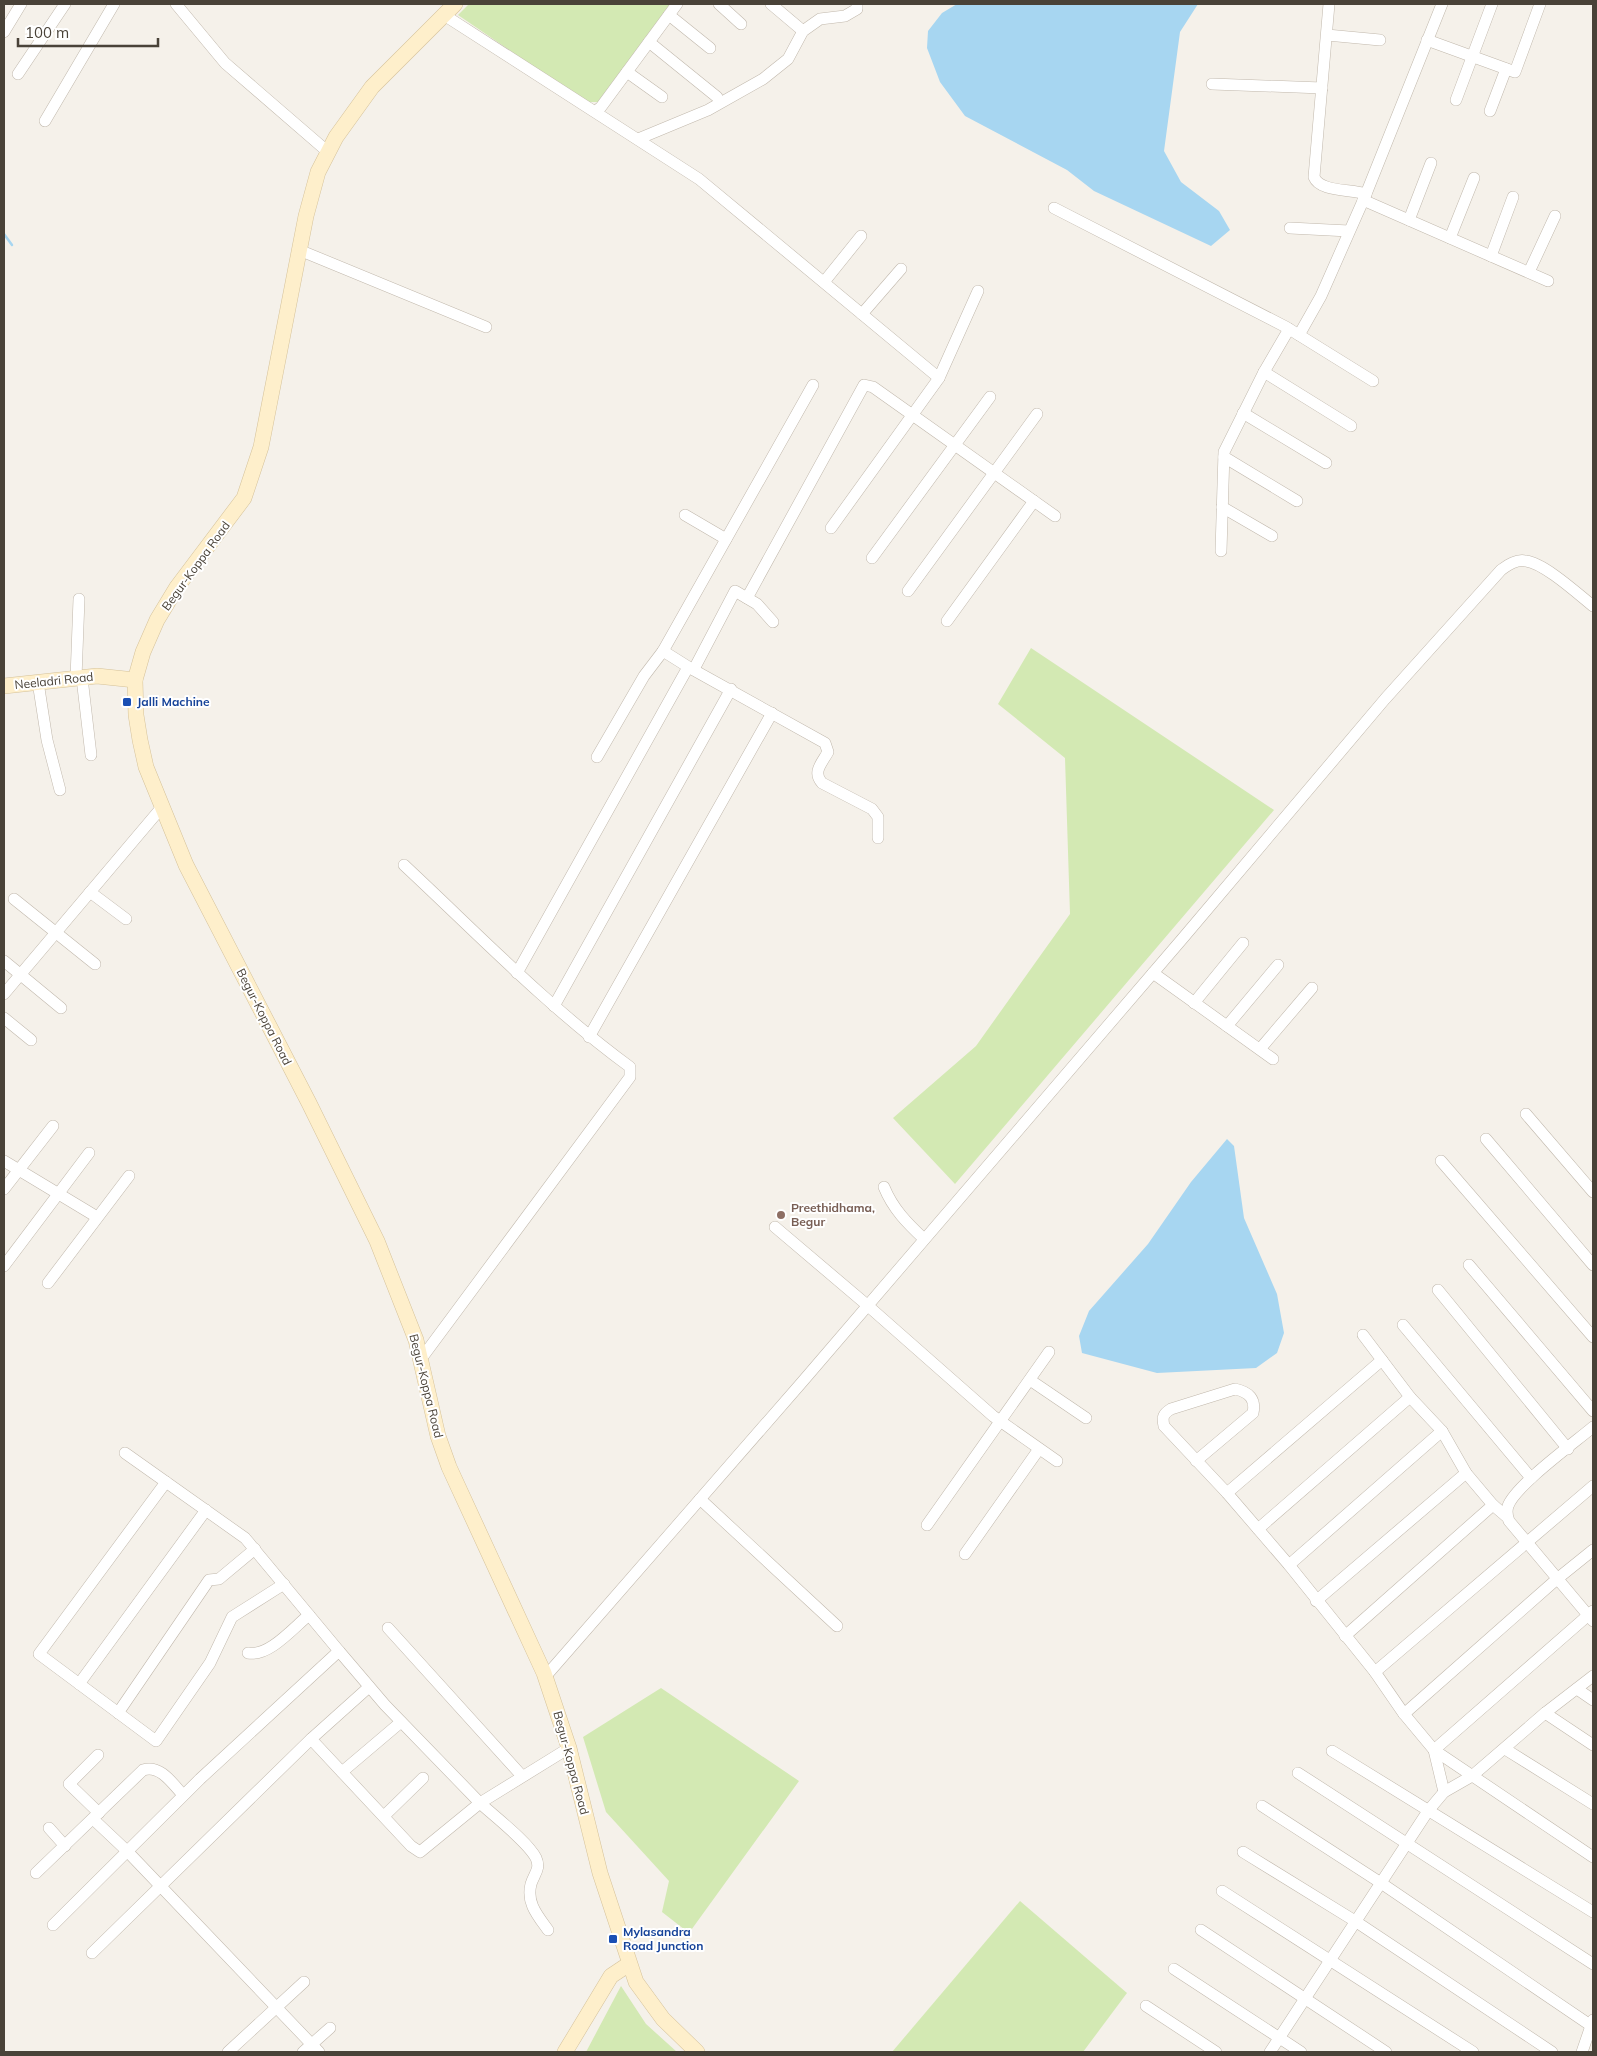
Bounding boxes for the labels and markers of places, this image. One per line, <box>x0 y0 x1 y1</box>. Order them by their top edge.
place label: Jalli Machine <box>137 694 210 709</box>
marker: Jalli Machine <box>121 696 133 708</box>
place label: Preethidhama, Begur <box>791 1200 875 1229</box>
marker: Preethidhama, Begur <box>775 1209 787 1221</box>
place label: Mylasandra Road Junction <box>623 1924 703 1953</box>
marker: Mylasandra Road Junction <box>607 1933 619 1945</box>

